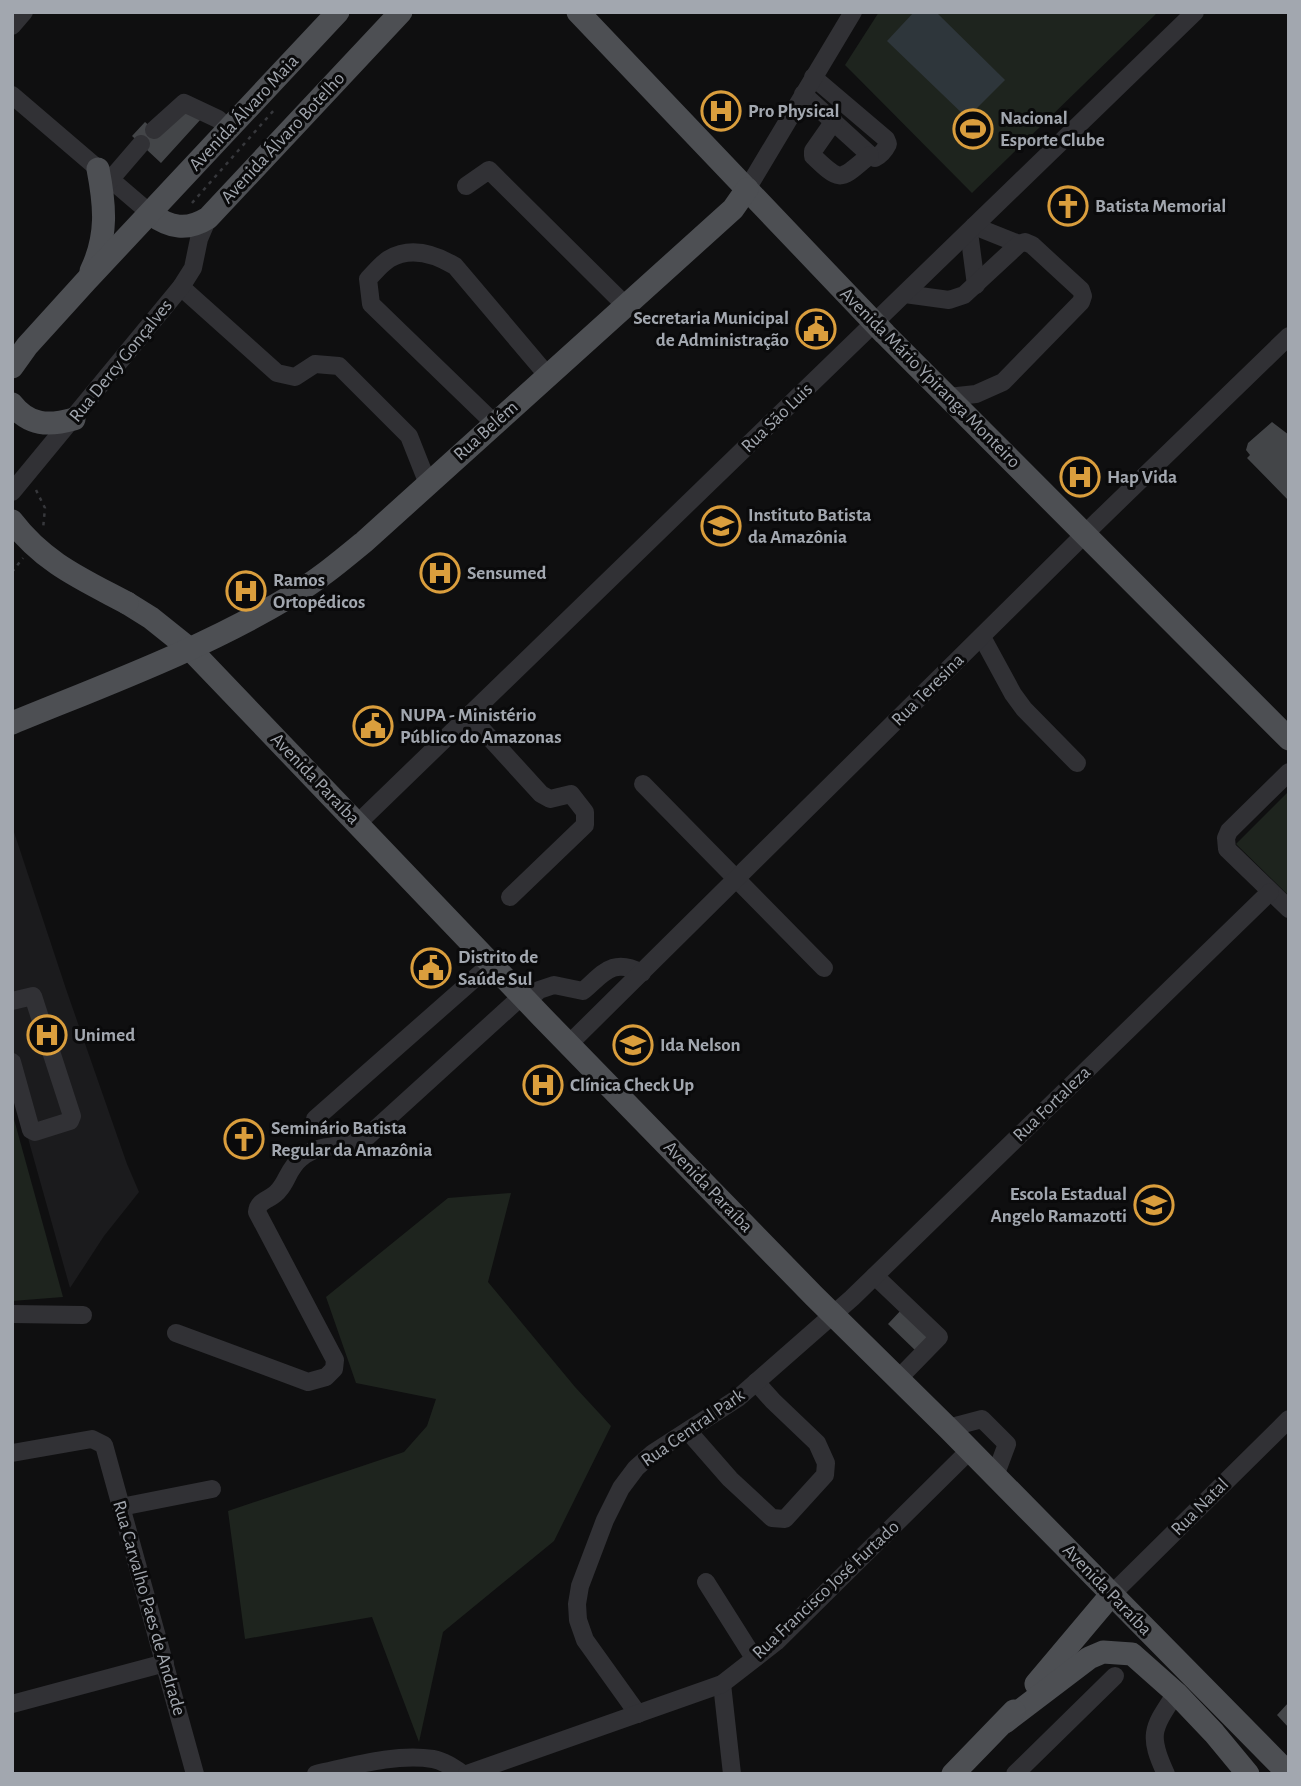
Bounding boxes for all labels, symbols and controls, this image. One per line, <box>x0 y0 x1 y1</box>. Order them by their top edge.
street label: Avenida Álvaro Maia <box>184 50 303 175</box>
street label: Avenida Álvaro Botelho <box>216 67 348 207</box>
hospital icon: Pro Physical <box>700 90 742 132</box>
place label: Pro Physical <box>748 102 840 121</box>
sports icon: Nacional Esporte Clube <box>952 108 994 150</box>
place label: Nacional Esporte Clube <box>1000 109 1105 150</box>
church icon: Batista Memorial <box>1047 185 1089 227</box>
place label: Batista Memorial <box>1095 197 1226 216</box>
street label: Avenida Mário Ypiranga Monteiro <box>836 284 1024 472</box>
street label: Rua Dercy Gonçalves <box>66 296 176 426</box>
public building icon: Secretaria Municipal de Administração <box>795 308 837 350</box>
place label: Secretaria Municipal de Administração <box>633 309 789 350</box>
street label: Rua São Luis <box>738 380 816 456</box>
street label: Rua Belém <box>450 397 522 465</box>
hospital icon: Hap Vida <box>1059 456 1101 498</box>
place label: Hap Vida <box>1107 468 1177 487</box>
school or university icon: Instituto Batista da Amazônia <box>700 505 742 547</box>
place label: Instituto Batista da Amazônia <box>748 506 871 547</box>
hospital icon: Sensumed <box>419 552 461 594</box>
place label: Sensumed <box>467 564 547 583</box>
hospital icon: Ramos Ortopédicos <box>225 570 267 612</box>
place label: Ramos Ortopédicos <box>273 571 365 612</box>
street label: Rua Teresina <box>888 650 968 730</box>
public building icon: NUPA - Ministério Público do Amazonas <box>352 705 394 747</box>
place label: NUPA - Ministério Público do Amazonas <box>400 706 561 747</box>
street label: Avenida Paraíba <box>267 730 363 829</box>
public building icon: Distrito de Saúde Sul <box>410 947 452 989</box>
place label: Distrito de Saúde Sul <box>458 948 538 989</box>
hospital icon: Unimed <box>26 1014 68 1056</box>
school or university icon: Ida Nelson <box>612 1024 654 1066</box>
place label: Unimed <box>74 1026 135 1045</box>
place label: Ida Nelson <box>660 1036 741 1055</box>
street label: Rua Fortaleza <box>1010 1062 1095 1145</box>
hospital icon: Clínica Check Up <box>522 1064 564 1106</box>
place label: Clínica Check Up <box>570 1076 694 1095</box>
church icon: Seminário Batista Regular da Amazônia <box>223 1118 265 1160</box>
place label: Seminário Batista Regular da Amazônia <box>271 1119 432 1160</box>
street label: Avenida Paraíba <box>660 1138 756 1237</box>
school or university icon: Escola Estadual Angelo Ramazotti <box>1133 1184 1175 1226</box>
place label: Escola Estadual Angelo Ramazotti <box>990 1185 1127 1226</box>
street label: Rua Central Park <box>638 1385 748 1471</box>
street label: Rua Natal <box>1168 1475 1232 1539</box>
street label: Rua Carvalho Paes de Andrade <box>109 1498 189 1718</box>
street label: Rua Francisco José Furtado <box>749 1517 903 1663</box>
street label: Avenida Paraíba <box>1059 1541 1155 1640</box>

